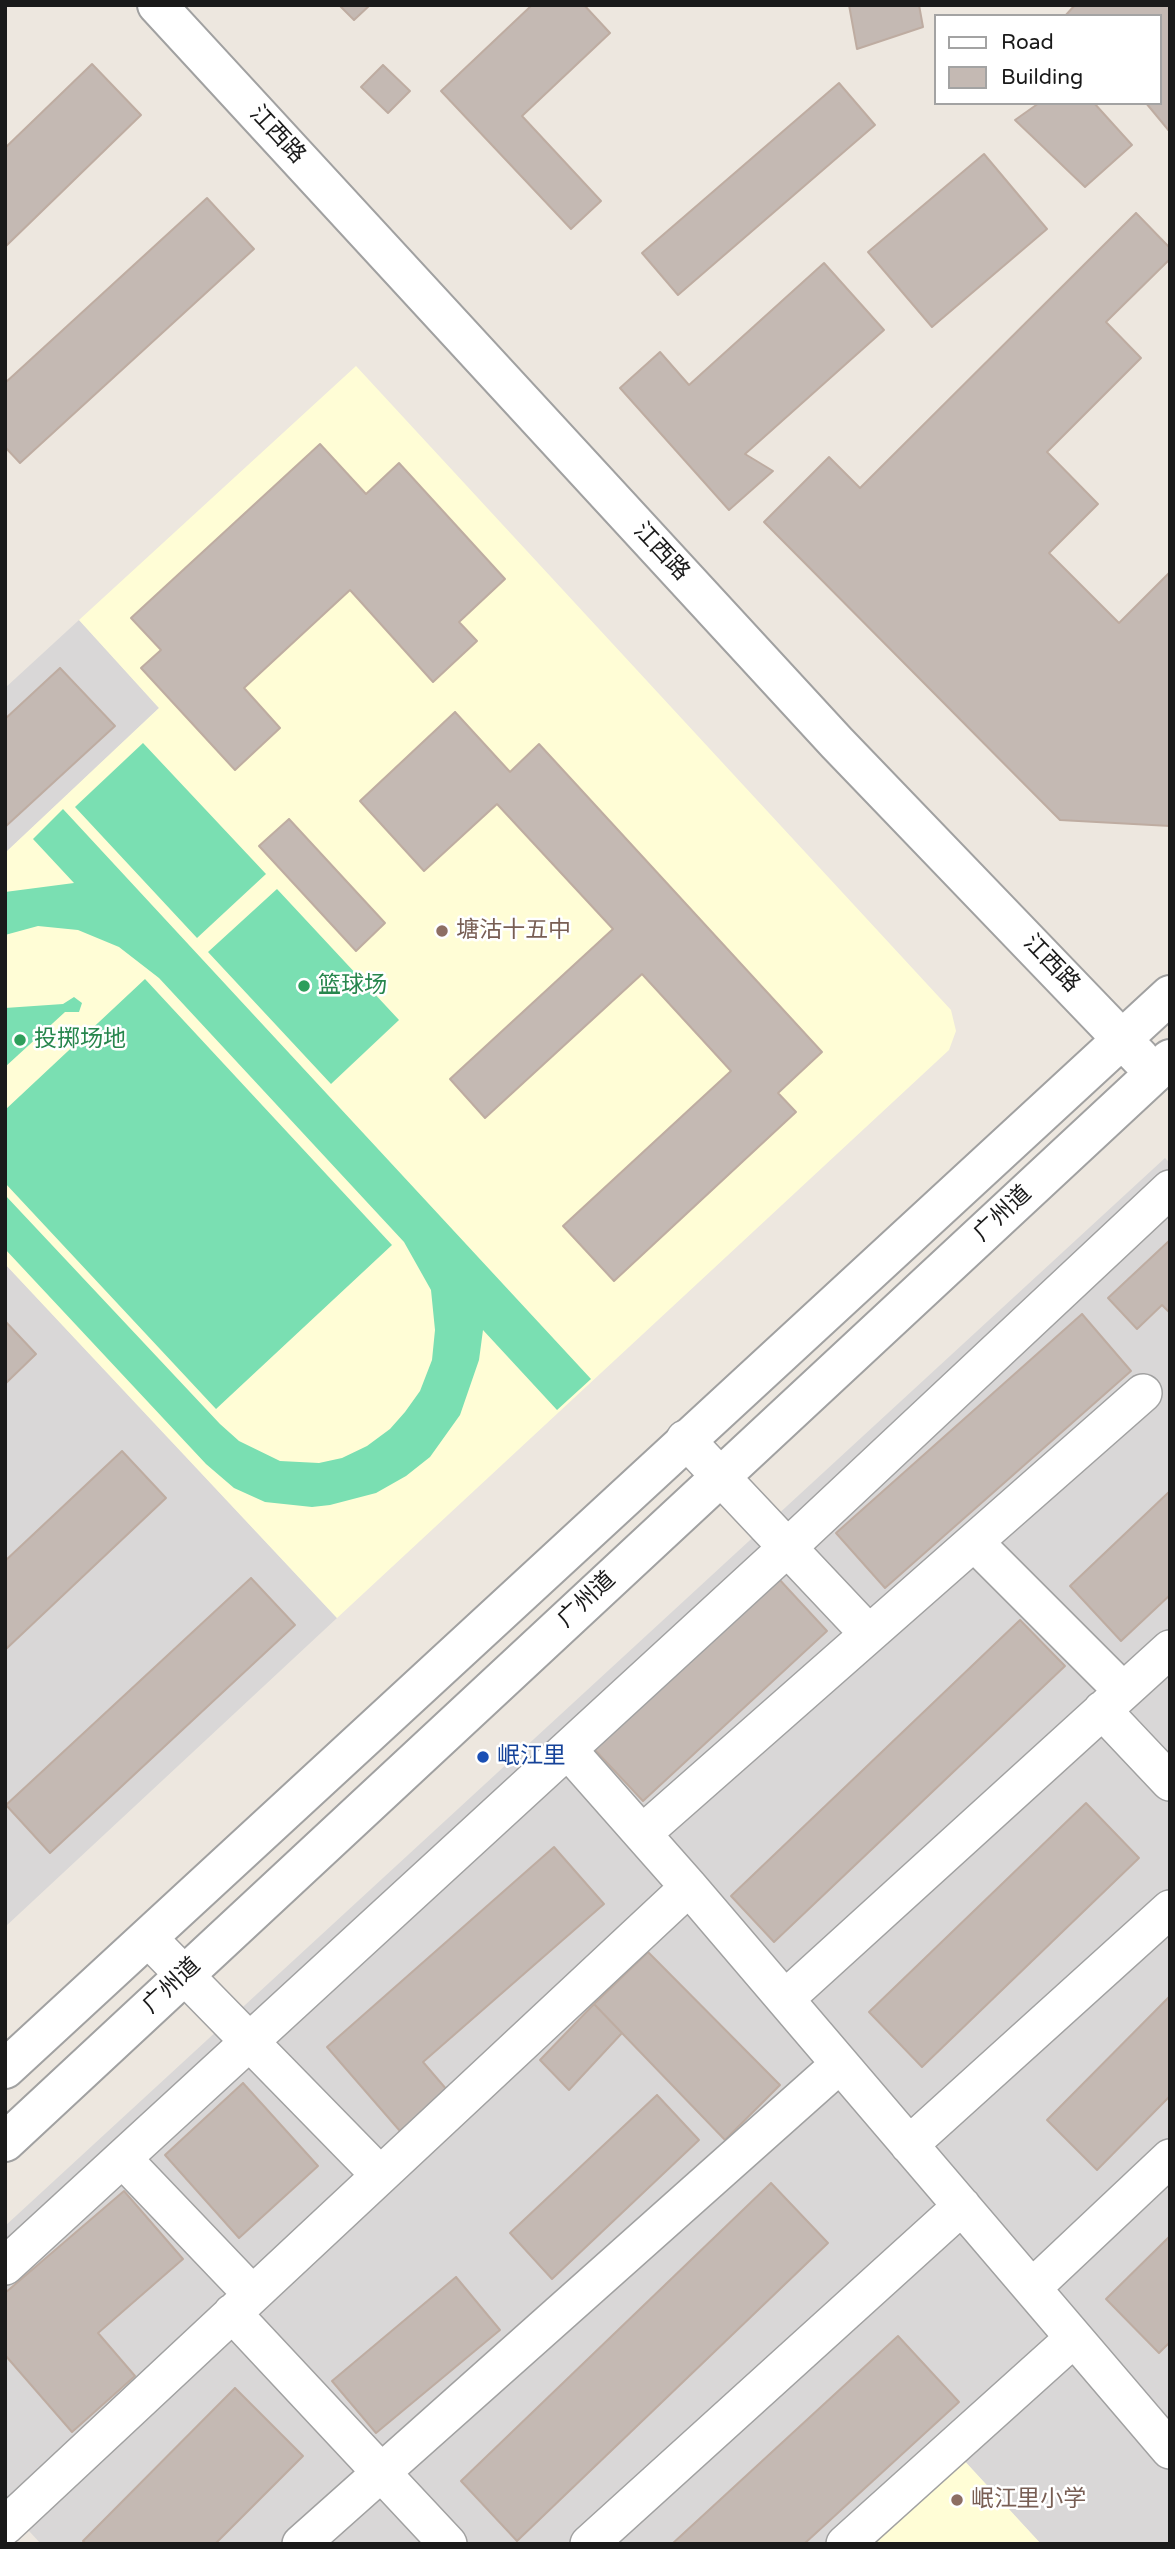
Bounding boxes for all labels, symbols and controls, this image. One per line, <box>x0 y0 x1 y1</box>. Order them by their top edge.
legend <box>934 14 1161 105</box>
text: Road <box>1001 30 1054 55</box>
text: Building <box>1001 65 1083 90</box>
street label: 江西路 <box>243 100 311 170</box>
street label: 江西路 <box>627 517 695 587</box>
place label: 塘沽十五中 <box>456 917 571 945</box>
marker: 塘沽十五中 <box>434 923 450 939</box>
street label: 江西路 <box>1017 930 1085 998</box>
place label: 篮球场 <box>318 972 387 1000</box>
marker: 篮球场 <box>296 978 312 994</box>
place label: 投掷场地 <box>34 1026 126 1054</box>
marker: 投掷场地 <box>12 1032 28 1048</box>
street label: 广州道 <box>968 1180 1038 1248</box>
street label: 广州道 <box>552 1566 622 1634</box>
place label: 岷江里 <box>497 1743 566 1771</box>
marker: 岷江里 <box>475 1749 491 1765</box>
street label: 广州道 <box>137 1952 207 2020</box>
place label: 岷江里小学 <box>971 2486 1086 2514</box>
marker: 岷江里小学 <box>949 2492 965 2508</box>

